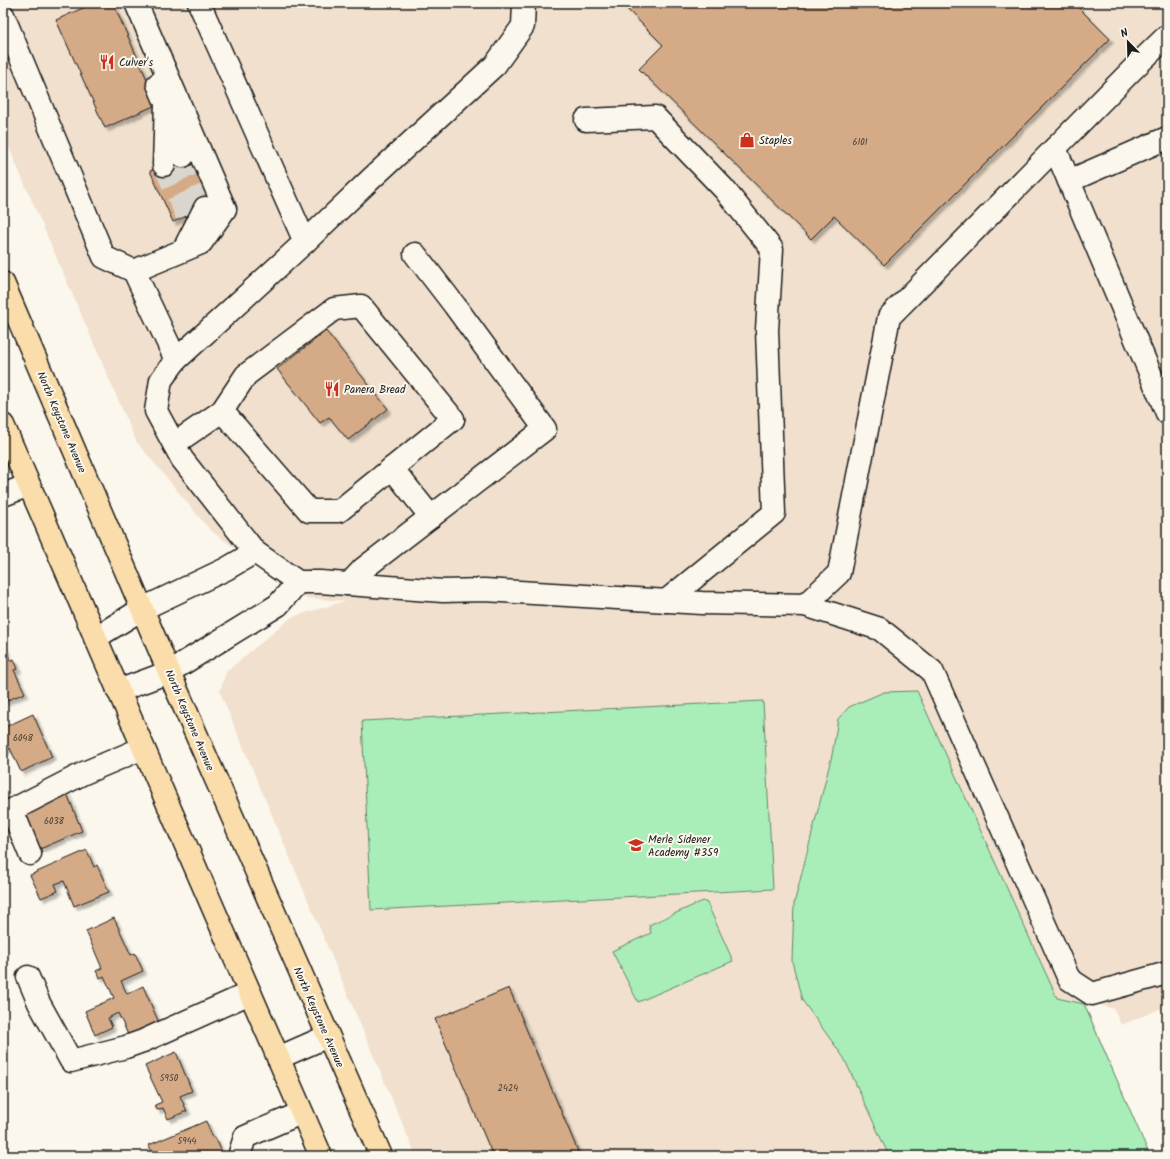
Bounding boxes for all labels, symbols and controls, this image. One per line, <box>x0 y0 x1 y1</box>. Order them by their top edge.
north arrow <box>1108 22 1148 62</box>
text: N <box>1118 24 1131 43</box>
restaurant icon: Culver's <box>98 53 116 71</box>
place label: Culver's <box>119 54 153 72</box>
shop icon: Staples <box>738 131 756 149</box>
place label: Staples <box>759 132 792 150</box>
house number: 6101 <box>852 135 868 150</box>
street label: North Keystone Avenue <box>32 369 91 476</box>
restaurant icon: Panera Bread <box>323 380 341 398</box>
place label: Panera Bread <box>344 381 406 399</box>
street label: North Keystone Avenue <box>160 667 219 774</box>
house number: 6048 <box>13 731 34 746</box>
house number: 6038 <box>44 814 65 829</box>
place label: Merle Sidener Academy #359 <box>648 831 719 862</box>
school or university icon: Merle Sidener Academy #359 <box>627 836 645 854</box>
street label: North Keystone Avenue <box>288 964 348 1071</box>
house number: 5950 <box>160 1071 179 1086</box>
house number: 2424 <box>498 1081 518 1096</box>
house number: 5944 <box>177 1134 197 1149</box>

